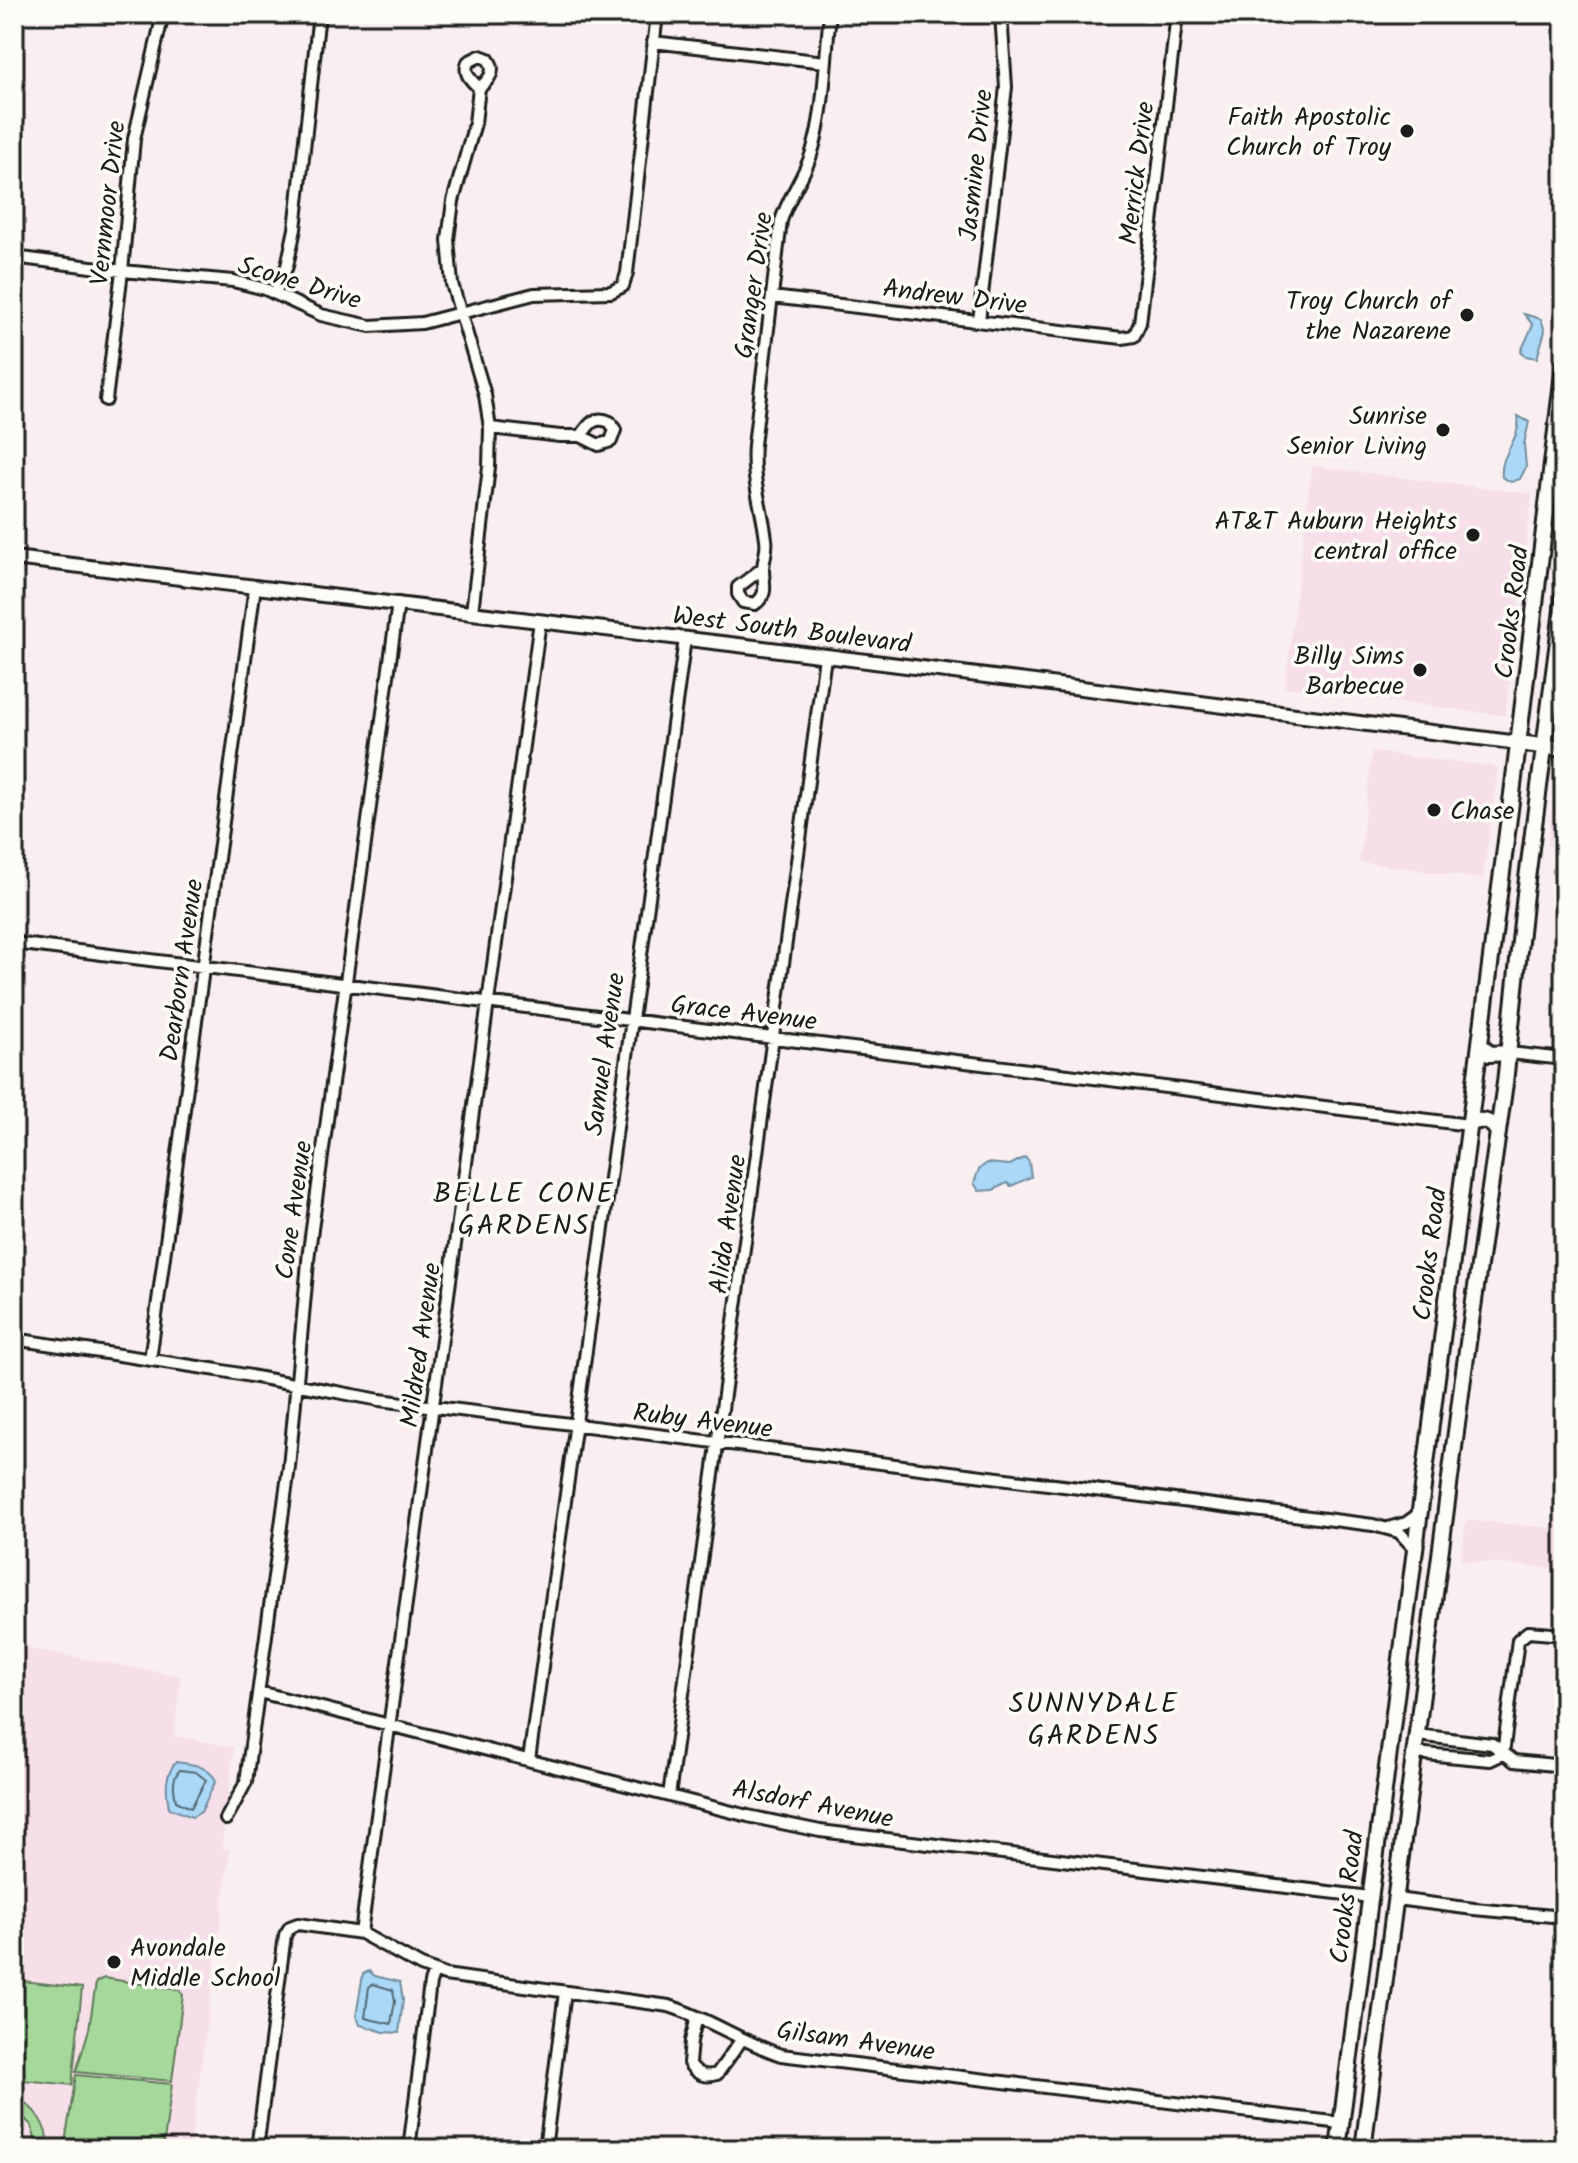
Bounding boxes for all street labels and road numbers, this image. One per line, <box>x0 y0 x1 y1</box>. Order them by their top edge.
street label: Jasmine Drive <box>948 87 1006 243</box>
street label: Merrick Drive <box>1108 99 1168 247</box>
street label: Vernmoor Drive <box>79 118 139 288</box>
street label: Granger Drive <box>724 209 786 361</box>
street label: Scone Drive <box>232 245 367 323</box>
street label: Andrew Drive <box>880 268 1030 328</box>
street label: Crooks Road <box>1484 542 1542 681</box>
street label: West South Boulevard <box>670 596 914 667</box>
street label: Dearborn Avenue <box>149 876 217 1064</box>
street label: Samuel Avenue <box>574 970 638 1139</box>
street label: Grace Avenue <box>668 984 820 1044</box>
street label: Cone Avenue <box>264 1138 326 1282</box>
street label: Alida Avenue <box>698 1151 760 1297</box>
street label: Crooks Road <box>1402 1184 1460 1323</box>
street label: Mildred Avenue <box>390 1260 454 1431</box>
street label: Ruby Avenue <box>630 1393 775 1451</box>
street label: Alsdorf Avenue <box>728 1769 897 1841</box>
street label: Crooks Road <box>1319 1827 1377 1966</box>
street label: Gilsam Avenue <box>774 2010 938 2074</box>

